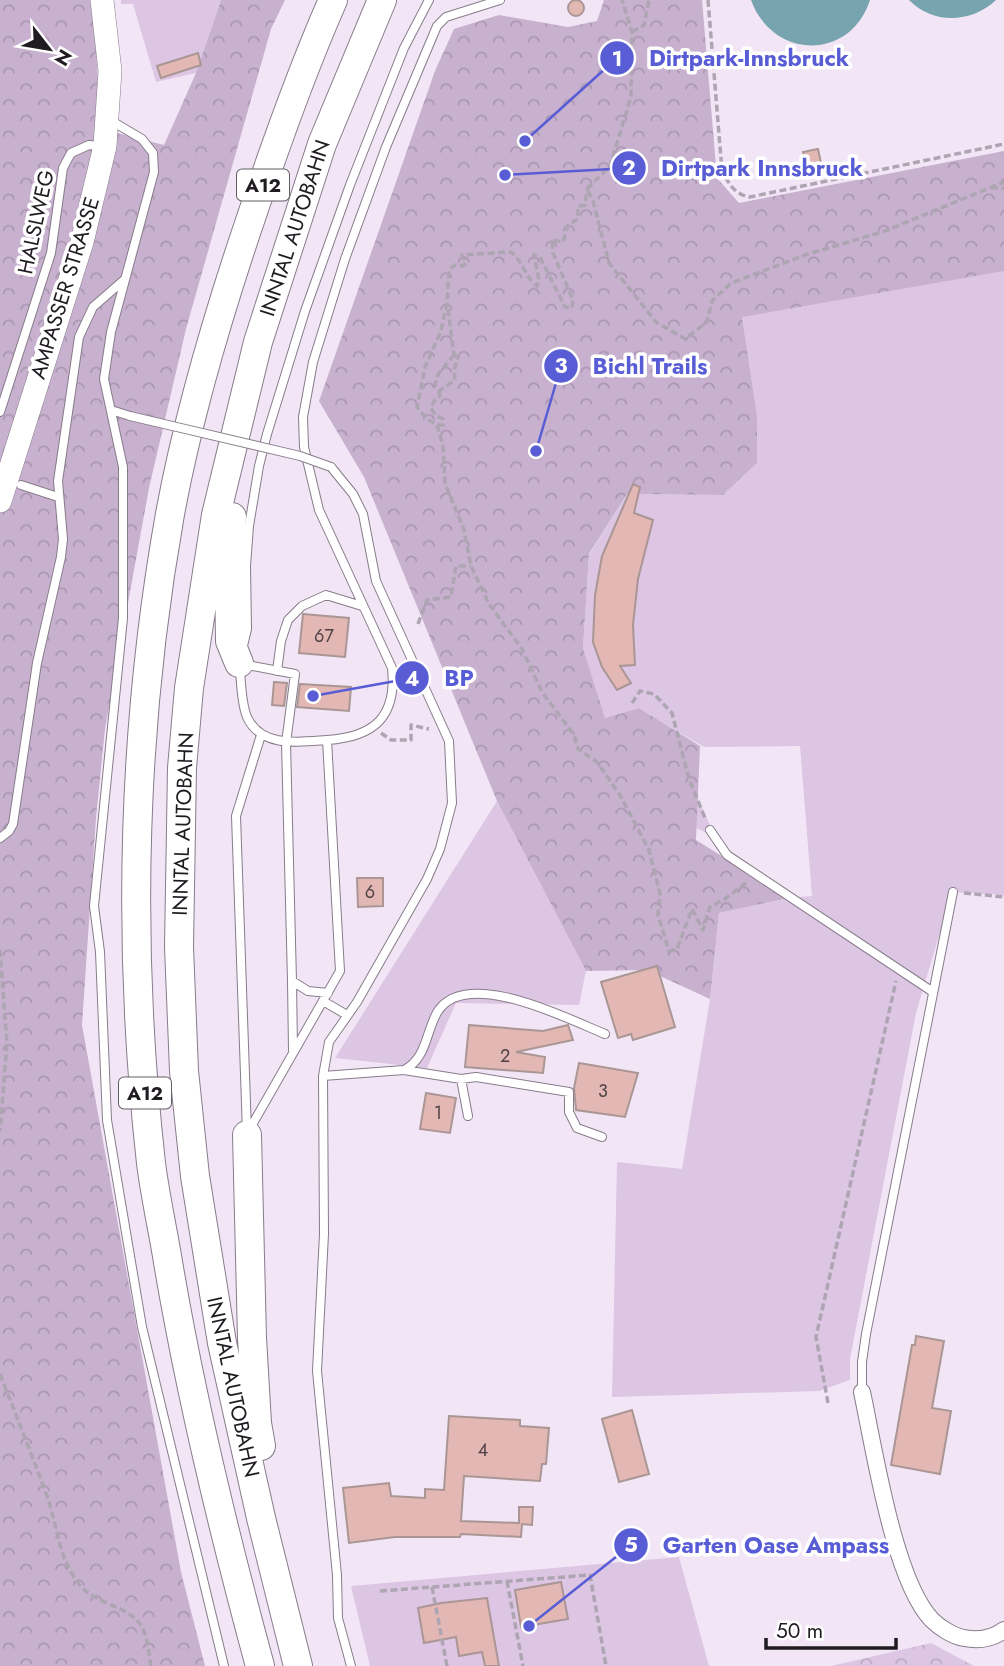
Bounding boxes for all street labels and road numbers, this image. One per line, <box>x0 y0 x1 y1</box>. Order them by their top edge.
street label: INNTAL AUTOBAHN <box>252 136 338 320</box>
street label: HALSLWEG <box>10 167 62 277</box>
road number: A12 <box>237 169 289 200</box>
street label: AMPASSER STRASSE <box>23 193 107 383</box>
street label: INNTAL AUTOBAHN <box>165 732 201 916</box>
road number: A12 <box>119 1078 171 1108</box>
street label: INNTAL AUTOBAHN <box>199 1294 267 1480</box>

